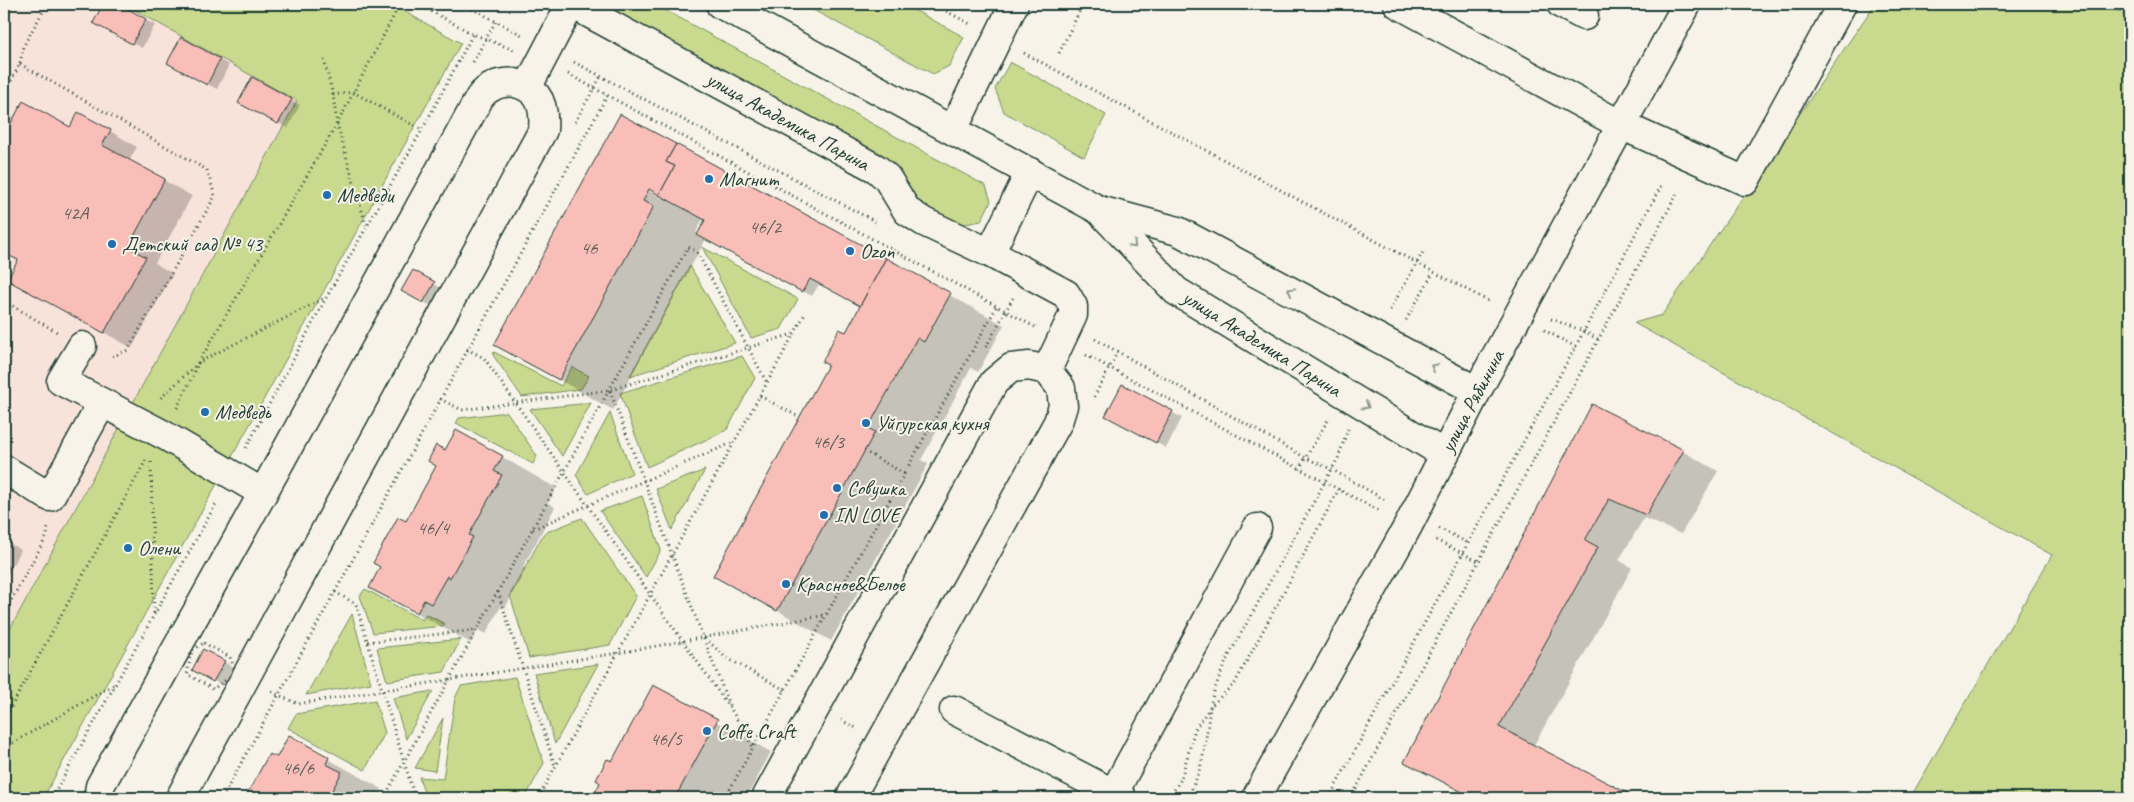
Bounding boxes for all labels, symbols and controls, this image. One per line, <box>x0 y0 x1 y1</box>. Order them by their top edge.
street label: улица Академика Парина <box>700 64 876 177</box>
place label: Магнит <box>719 166 780 192</box>
marker: Магнит <box>703 173 715 185</box>
place label: Медведи <box>337 182 396 208</box>
marker: Медведи <box>321 189 333 201</box>
house number: 42А <box>62 201 90 225</box>
house number: 46/2 <box>749 215 782 239</box>
place label: Детский сад № 43 <box>122 231 264 257</box>
house number: 46 <box>580 236 599 260</box>
marker: Детский сад № 43 <box>106 238 118 250</box>
place label: Ozon <box>860 238 895 264</box>
one-way arrow <box>1127 239 1136 248</box>
marker: Ozon <box>844 245 856 257</box>
street label: улица Академика Парина <box>1176 283 1348 403</box>
one-way arrow <box>1287 287 1296 297</box>
street label: улица Рябинина <box>1433 344 1511 458</box>
one-way arrow <box>1431 363 1440 373</box>
place label: Медведь <box>215 399 272 425</box>
one-way arrow <box>1360 400 1369 410</box>
marker: Медведь <box>199 406 211 418</box>
place label: Уйгурская кухня <box>876 410 990 436</box>
marker: Уйгурская кухня <box>860 417 872 429</box>
house number: 46/3 <box>812 430 845 454</box>
place label: Совушка <box>847 475 908 501</box>
marker: Совушка <box>831 482 843 494</box>
place label: IN LOVE <box>834 502 902 528</box>
marker: IN LOVE <box>818 509 830 521</box>
house number: 46/4 <box>417 516 451 540</box>
place label: Олени <box>138 535 182 561</box>
marker: Олени <box>122 542 134 554</box>
place label: Красное&Белое <box>796 571 906 597</box>
marker: Красное&Белое <box>780 578 792 590</box>
place label: Coffe Craft <box>717 718 797 744</box>
marker: Coffe Craft <box>701 725 713 737</box>
house number: 46/5 <box>650 727 683 751</box>
house number: 46/6 <box>282 756 315 780</box>

